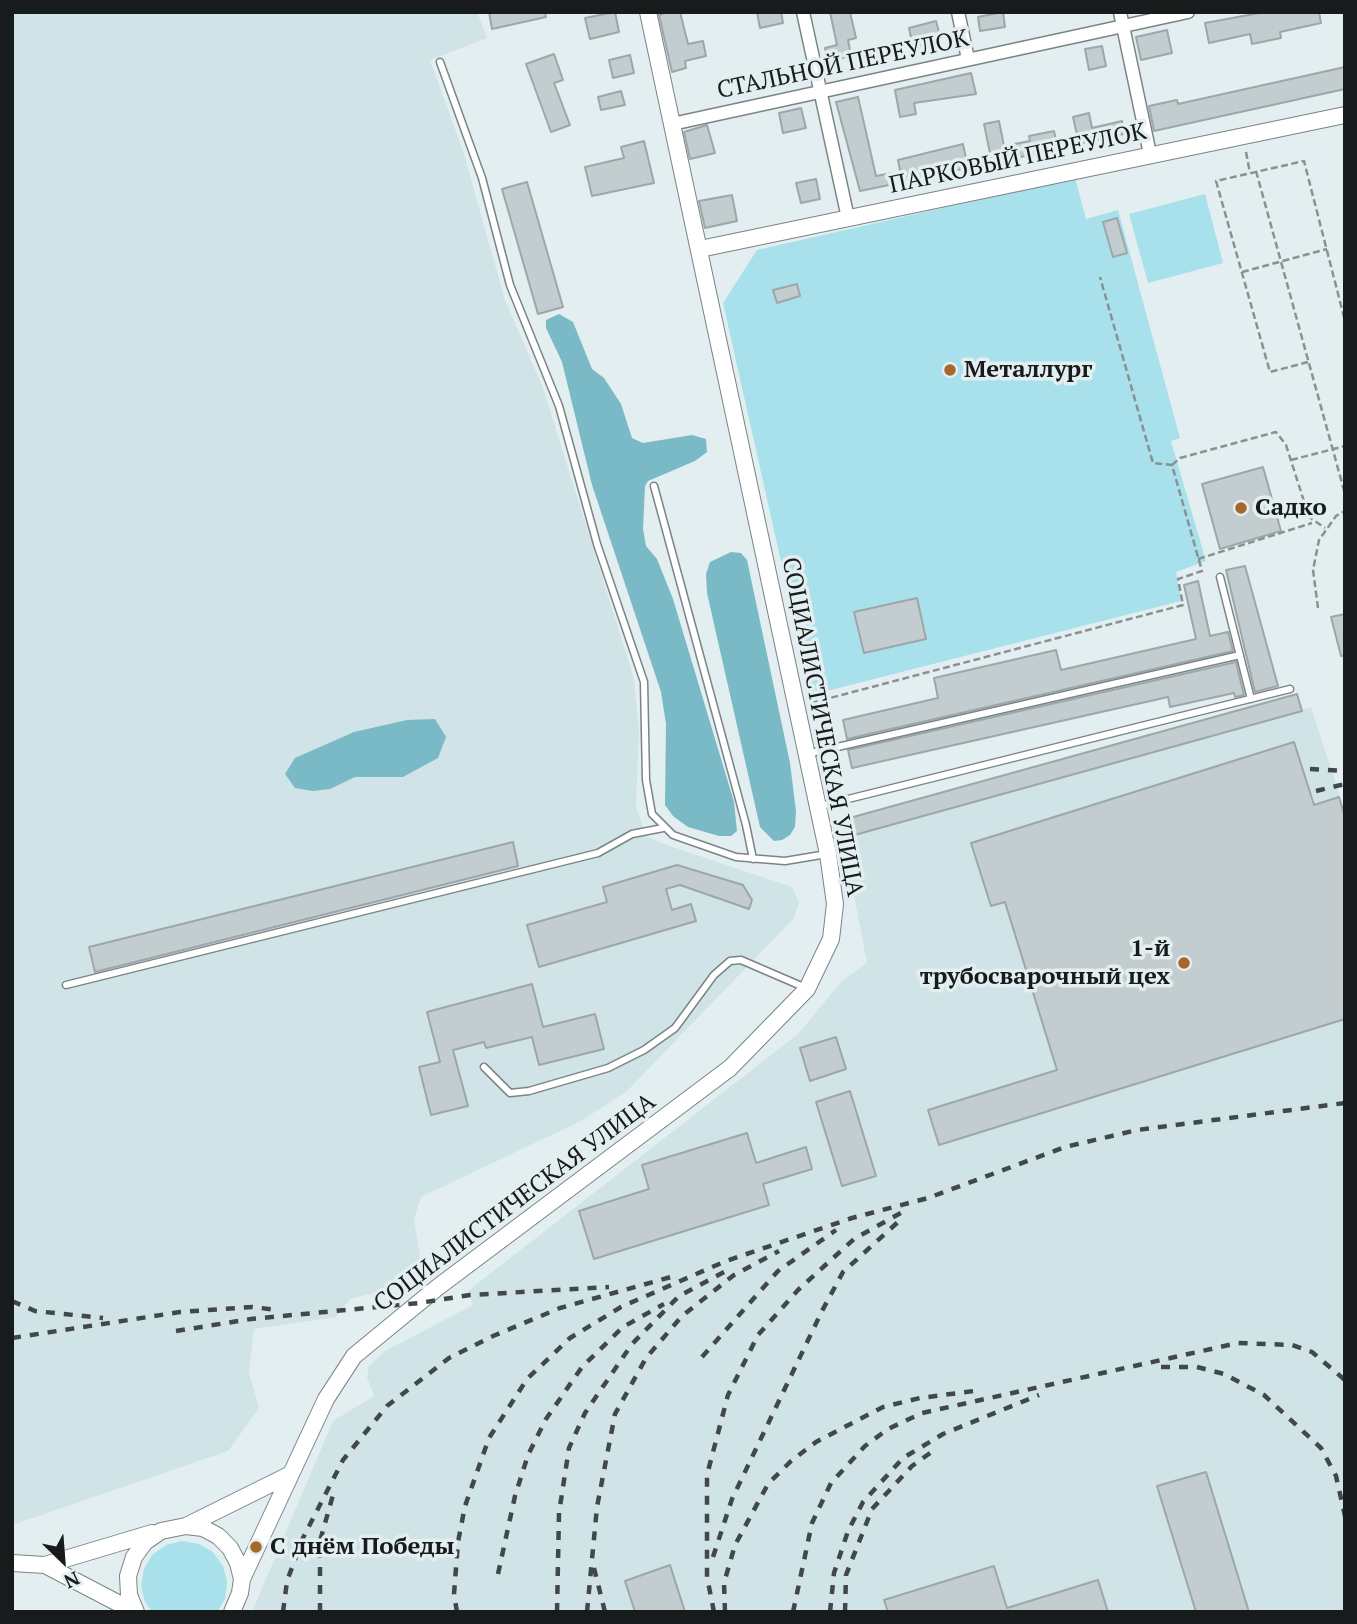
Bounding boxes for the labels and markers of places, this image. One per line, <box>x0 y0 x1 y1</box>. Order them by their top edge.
place label: Металлург <box>964 356 1092 384</box>
marker: Металлург <box>942 362 958 378</box>
place label: Садко <box>1255 494 1327 522</box>
marker: Садко <box>1233 500 1249 516</box>
place label: 1-й трубосварочный цех <box>920 935 1170 991</box>
marker: 1-й трубосварочный цех <box>1176 955 1192 971</box>
place label: С днём Победы <box>270 1533 454 1561</box>
marker: С днём Победы <box>248 1539 264 1555</box>

